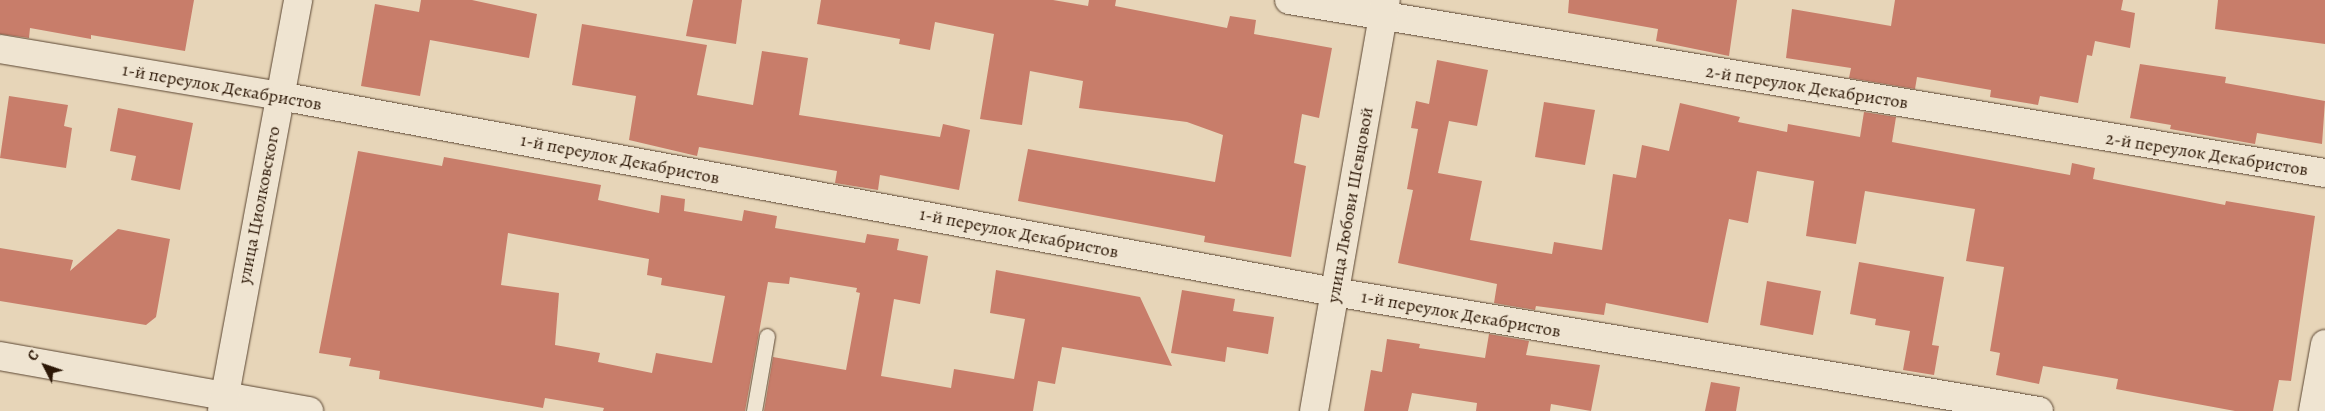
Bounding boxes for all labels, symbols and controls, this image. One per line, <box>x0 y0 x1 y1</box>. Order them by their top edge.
street label: 1-й переулок Декабристов <box>121 59 323 115</box>
street label: 2-й переулок Декабристов <box>1704 60 1910 114</box>
street label: улица Любови Шевцовой <box>1322 105 1378 305</box>
street label: улица Циолковского <box>233 124 285 286</box>
street label: 2-й переулок Декабристов <box>2104 127 2310 181</box>
street label: 1-й переулок Декабристов <box>519 129 721 189</box>
street label: 1-й переулок Декабристов <box>918 203 1120 263</box>
street label: 1-й переулок Декабристов <box>1360 286 1562 342</box>
north arrow <box>20 341 70 391</box>
text: С <box>23 346 43 365</box>

